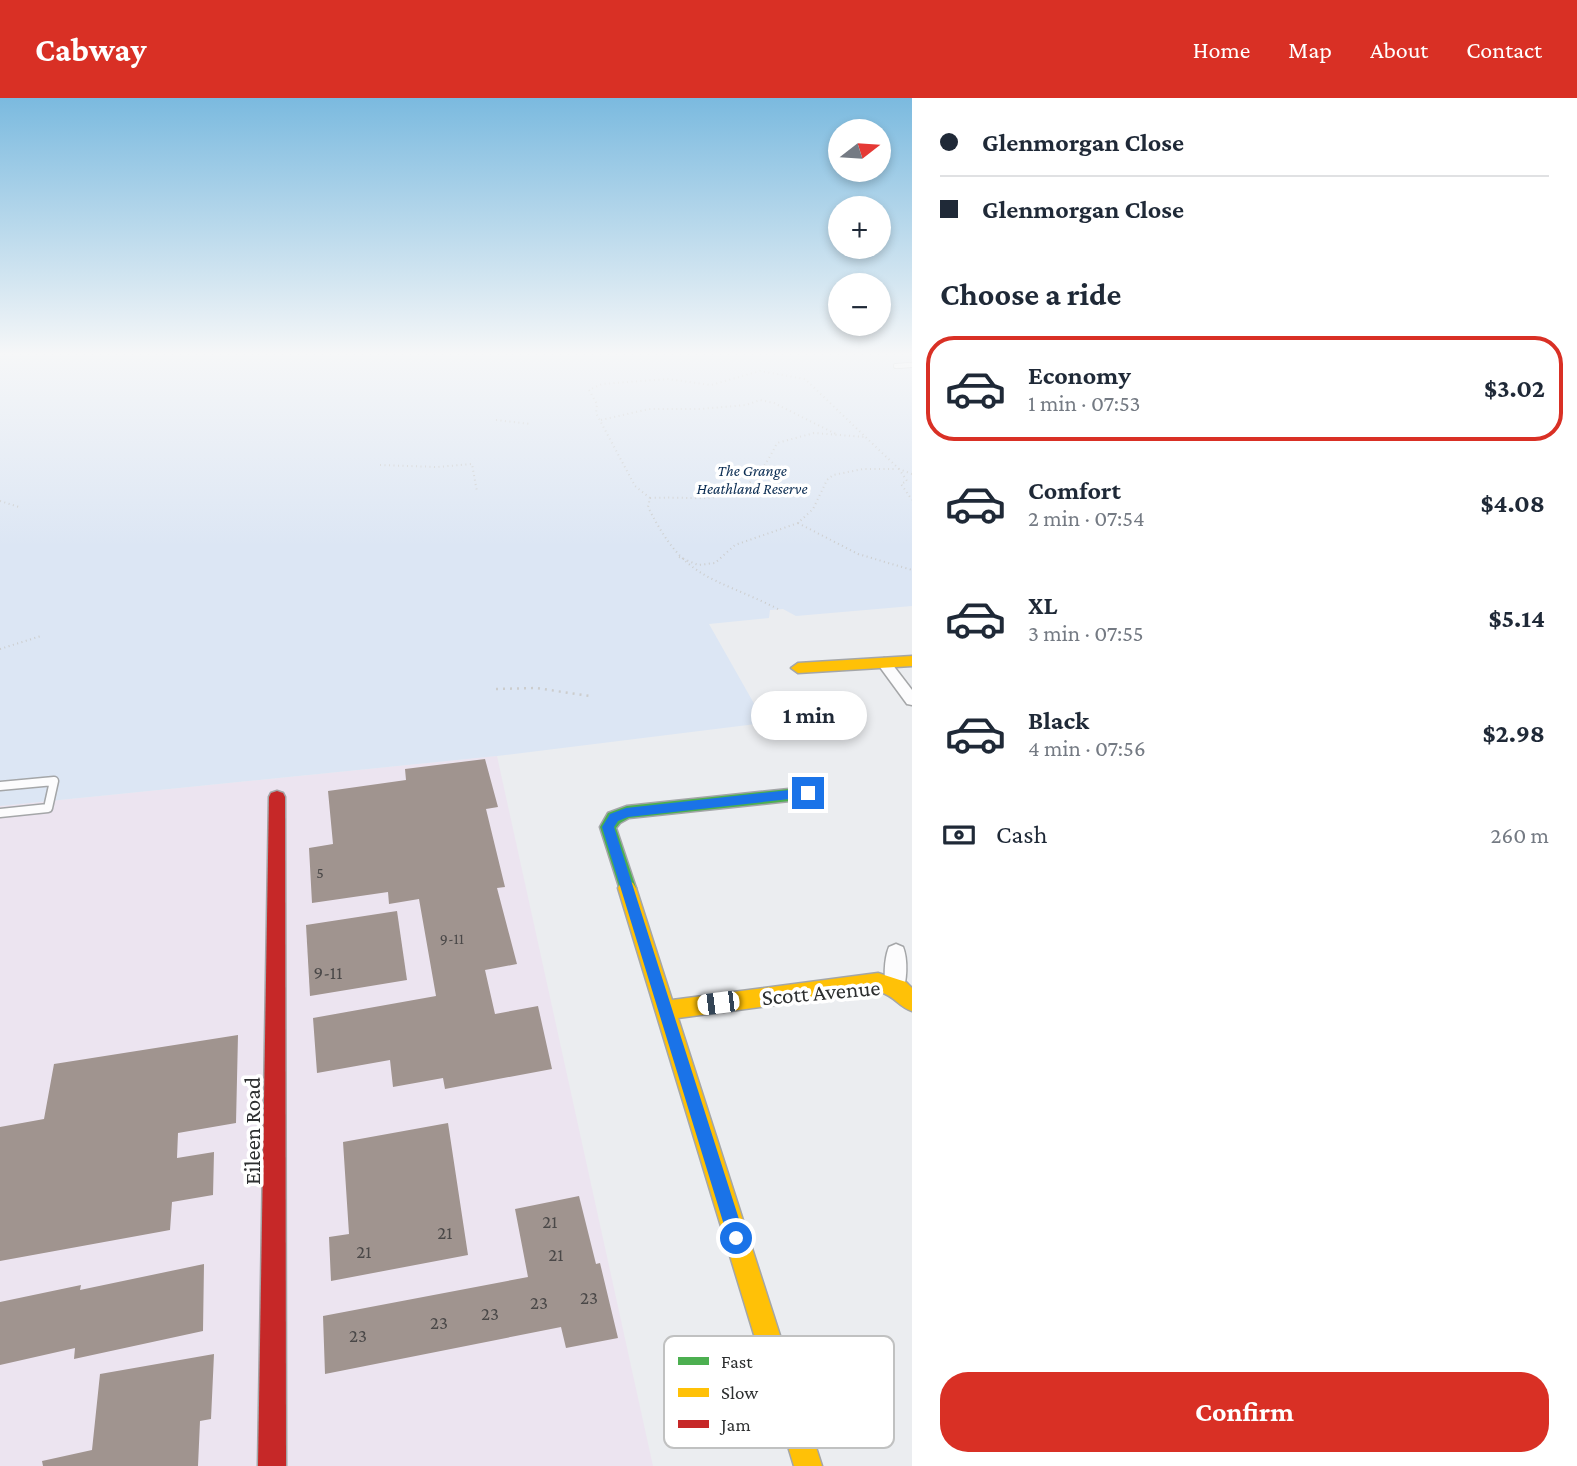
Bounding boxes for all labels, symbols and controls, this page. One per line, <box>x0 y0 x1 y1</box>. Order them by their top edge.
text: Cabway <box>35 31 147 68</box>
text: Home <box>1193 36 1250 63</box>
text: Map <box>1288 36 1332 63</box>
text: About <box>1370 36 1428 63</box>
text: Contact <box>1466 36 1542 63</box>
north arrow <box>828 119 891 182</box>
map controls <box>828 119 891 336</box>
text: Glenmorgan Close <box>982 128 1184 157</box>
text: Glenmorgan Close <box>982 195 1184 224</box>
button: + <box>828 196 891 259</box>
button: − <box>828 273 891 336</box>
text: Choose a ride <box>940 276 1121 312</box>
icon: car <box>944 357 1007 420</box>
text: Economy <box>1028 361 1131 390</box>
text: $3.02 <box>1484 374 1545 403</box>
text: 1 min · 07:53 <box>1028 390 1140 416</box>
park label: The Grange Heathland Reserve <box>697 462 807 497</box>
icon: car <box>944 472 1007 535</box>
text: Comfort <box>1028 476 1121 505</box>
text: $4.08 <box>1480 489 1545 518</box>
text: 2 min · 07:54 <box>1028 505 1145 531</box>
icon: car <box>944 587 1007 650</box>
text: XL <box>1028 591 1057 620</box>
text: $5.14 <box>1488 604 1545 633</box>
text: 3 min · 07:55 <box>1028 620 1144 646</box>
callout: 1 min <box>750 692 866 740</box>
text: 1 min <box>783 702 835 728</box>
icon: car <box>944 702 1007 765</box>
text: Black <box>1028 706 1089 735</box>
text: $2.98 <box>1482 719 1545 748</box>
text: 4 min · 07:56 <box>1028 735 1146 761</box>
route end <box>792 777 824 809</box>
icon: cash <box>940 816 978 854</box>
text: Cash <box>996 820 1047 849</box>
text: 260 m <box>1491 822 1549 848</box>
house number: 5 <box>316 864 324 881</box>
house number: 9-11 <box>440 930 464 947</box>
house number: 9-11 <box>314 962 342 983</box>
street label: Scott Avenue <box>761 974 881 1010</box>
car <box>696 990 741 1016</box>
street label: Eileen Road <box>239 1077 265 1185</box>
house number: 21 <box>542 1211 558 1232</box>
house number: 21 <box>437 1222 453 1243</box>
route start <box>720 1222 752 1254</box>
house number: 21 <box>356 1241 372 1262</box>
house number: 21 <box>548 1244 564 1265</box>
house number: 23 <box>580 1287 598 1308</box>
house number: 23 <box>530 1292 548 1313</box>
house number: 23 <box>481 1303 499 1324</box>
house number: 23 <box>430 1312 448 1333</box>
house number: 23 <box>349 1325 367 1346</box>
legend <box>664 1336 894 1448</box>
text: Fast <box>721 1351 753 1372</box>
button: Confirm <box>940 1372 1549 1452</box>
text: Slow <box>721 1382 758 1403</box>
text: Jam <box>719 1414 751 1435</box>

